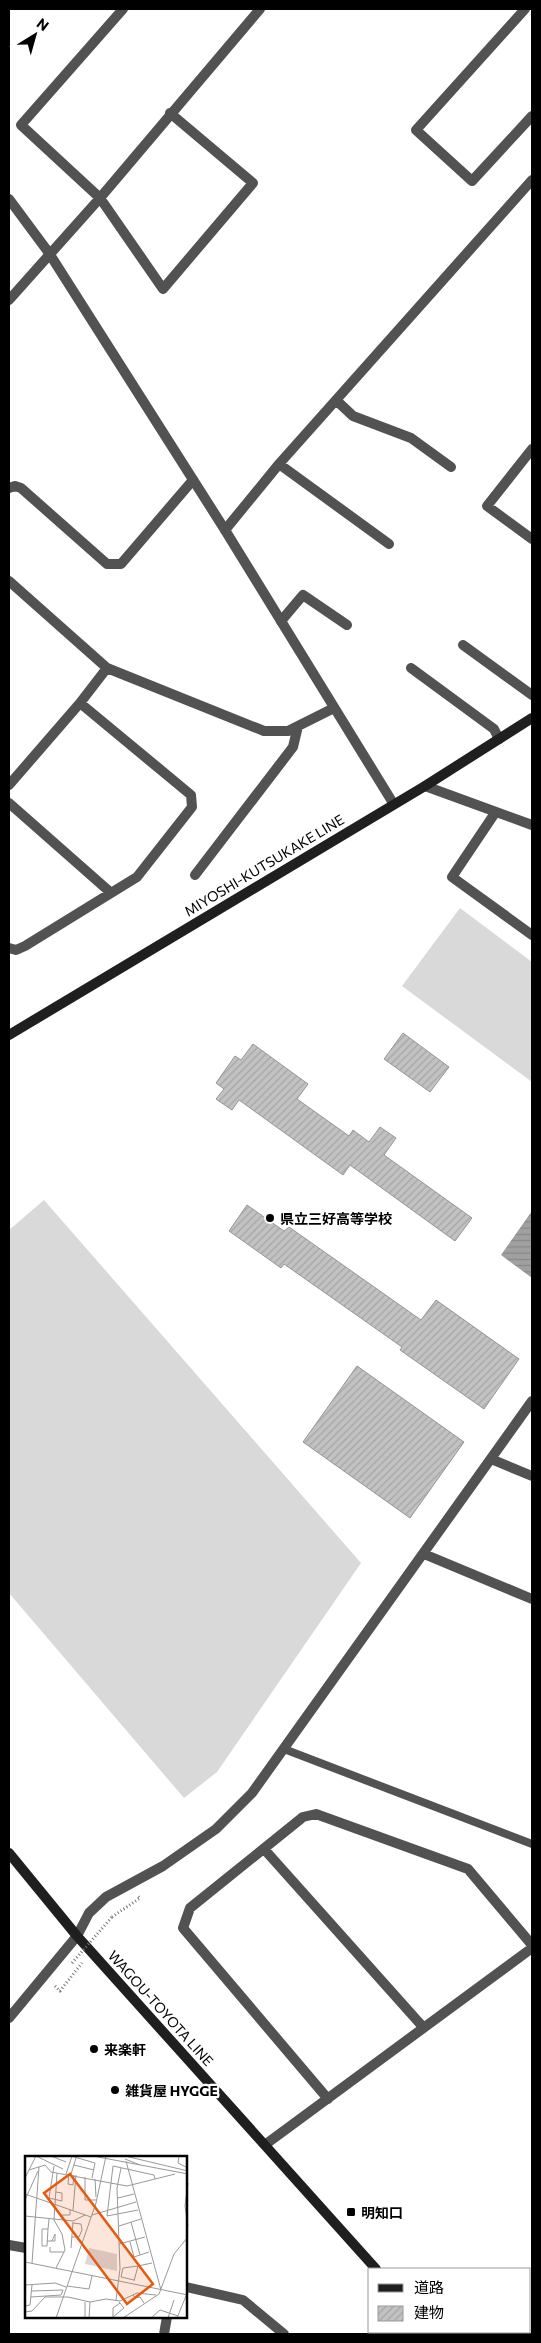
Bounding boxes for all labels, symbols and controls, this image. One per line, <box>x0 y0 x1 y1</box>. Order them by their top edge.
north arrow <box>10 10 60 60</box>
text: N <box>34 14 52 34</box>
street label: MIYOSHI-KUTSUKAKE LINE <box>181 811 347 919</box>
place label: 県立三好高等学校 <box>280 1210 392 1227</box>
marker: 県立三好高等学校 <box>264 1212 276 1224</box>
street label: WAGOU-TOYOTA LINE <box>105 1947 217 2069</box>
place label: 来楽軒 <box>104 2041 146 2058</box>
marker: 来楽軒 <box>88 2043 100 2055</box>
place label: 雑貨屋 HYGGE <box>125 2082 218 2099</box>
marker: 雑貨屋 HYGGE <box>109 2084 121 2096</box>
inset map <box>25 2156 188 2318</box>
place label: 明知口 <box>361 2204 403 2221</box>
marker: 明知口 <box>345 2206 357 2218</box>
legend <box>368 2268 531 2333</box>
text: 道路 <box>414 2278 444 2296</box>
text: 建物 <box>414 2303 444 2321</box>

